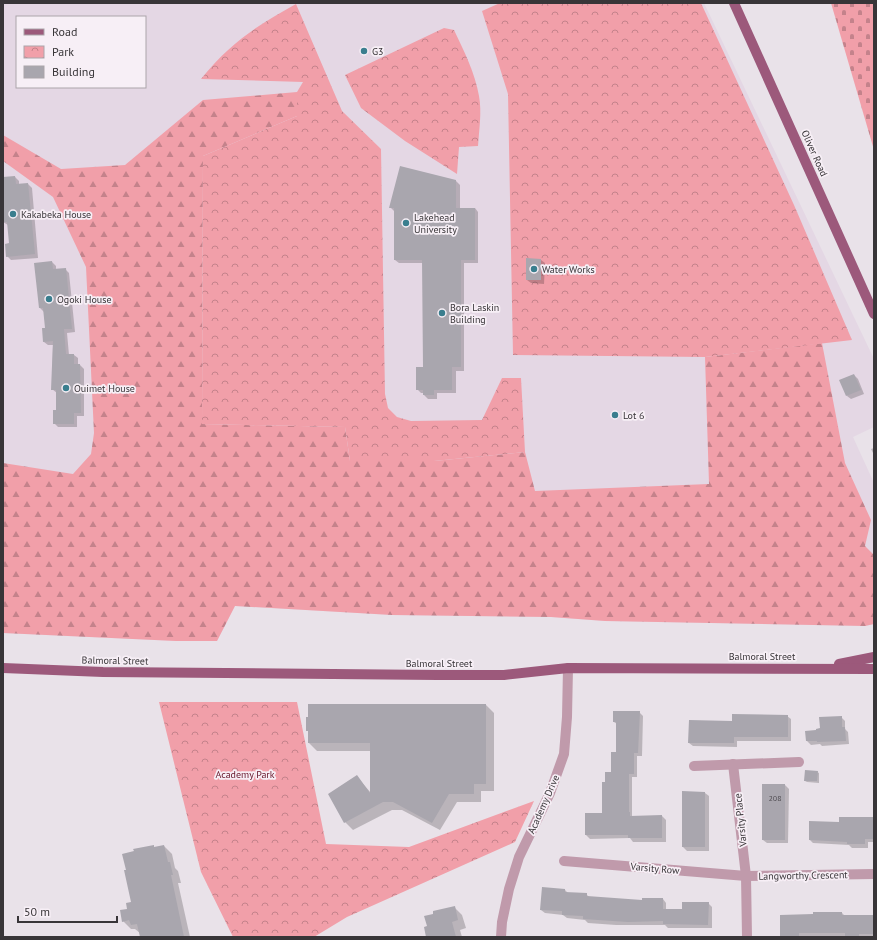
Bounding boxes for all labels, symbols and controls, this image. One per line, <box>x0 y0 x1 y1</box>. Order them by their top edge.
legend <box>16 16 146 88</box>
text: Road <box>52 24 77 39</box>
text: Park <box>52 44 74 59</box>
place label: G3 <box>372 45 384 58</box>
marker: G3 <box>359 46 369 56</box>
text: Building <box>52 64 95 79</box>
street label: Oliver Road <box>799 128 831 178</box>
place label: Kakabeka House <box>21 208 91 221</box>
marker: Kakabeka House <box>8 209 18 219</box>
place label: Lakehead University <box>414 211 457 236</box>
marker: Lakehead University <box>401 218 411 228</box>
place label: Water Works <box>542 263 595 276</box>
marker: Water Works <box>529 264 539 274</box>
place label: Ogoki House <box>57 293 111 306</box>
marker: Ogoki House <box>44 294 54 304</box>
place label: Bora Laskin Building <box>450 301 499 326</box>
marker: Bora Laskin Building <box>437 308 447 318</box>
place label: Ouimet House <box>74 382 135 395</box>
marker: Ouimet House <box>61 383 71 393</box>
place label: Lot 6 <box>623 409 644 422</box>
marker: Lot 6 <box>610 410 620 420</box>
street label: Balmoral Street <box>729 650 796 663</box>
street label: Balmoral Street <box>82 653 149 668</box>
street label: Balmoral Street <box>406 657 473 670</box>
park label: Academy Park <box>215 768 275 781</box>
street label: Academy Drive <box>525 773 562 836</box>
street label: Varsity Place <box>731 793 750 848</box>
house number: 208 <box>768 793 782 803</box>
street label: Varsity Row <box>629 860 680 877</box>
street label: Langworthy Crescent <box>758 868 848 883</box>
scale bar <box>18 898 117 924</box>
text: 50 m <box>24 904 50 919</box>

